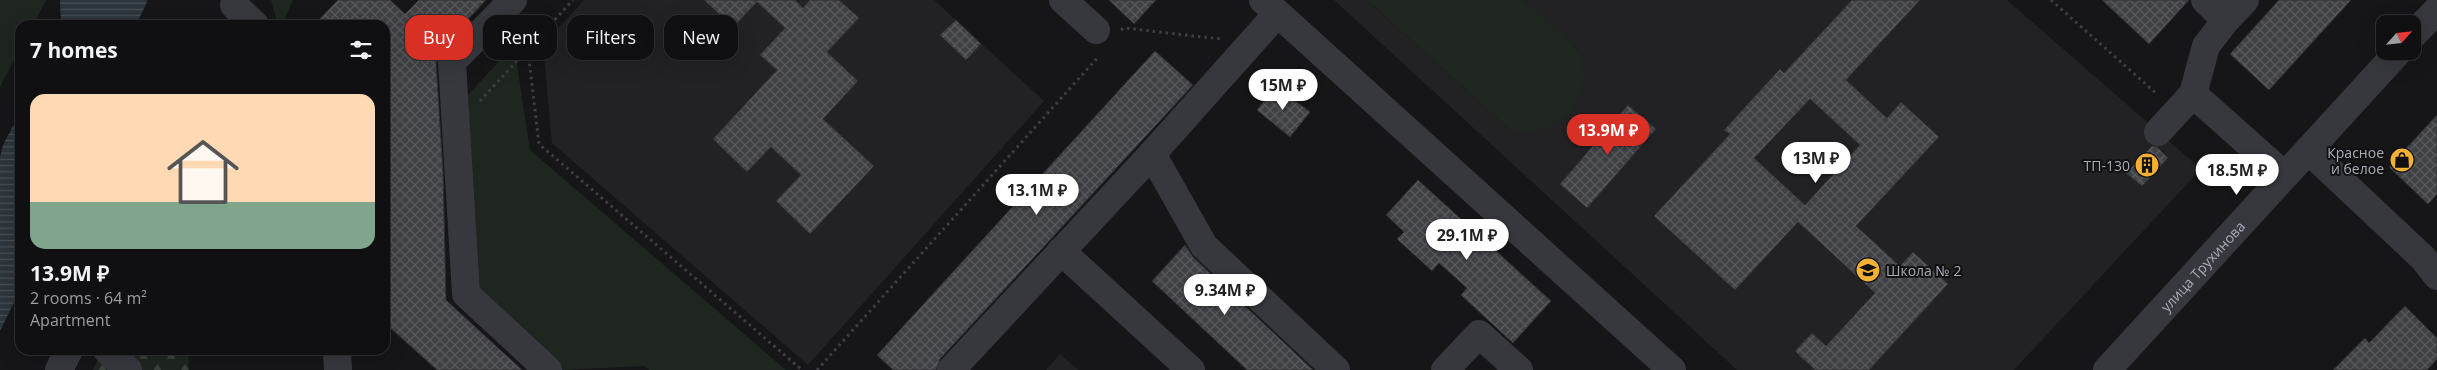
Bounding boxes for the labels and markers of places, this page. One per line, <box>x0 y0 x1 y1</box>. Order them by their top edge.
pin: 15M ₽ <box>1248 68 1318 111</box>
pin: 13.9M ₽ <box>1562 114 1654 156</box>
pin: 13M ₽ <box>1781 142 1851 184</box>
place label: Красное и белое <box>2327 143 2384 178</box>
shop icon: Красное и белое <box>2389 147 2415 173</box>
building icon: ТП-130 <box>2134 152 2160 178</box>
pin: 18.5M ₽ <box>2191 154 2283 196</box>
place label: ТП-130 <box>2084 156 2130 175</box>
pin: 13.1M ₽ <box>991 174 1083 216</box>
pin: 29.1M ₽ <box>1421 218 1513 261</box>
school or university icon: Школа № 2 <box>1855 257 1881 283</box>
place label: Школа № 2 <box>1886 261 1961 280</box>
pin: 9.34M ₽ <box>1179 274 1271 316</box>

